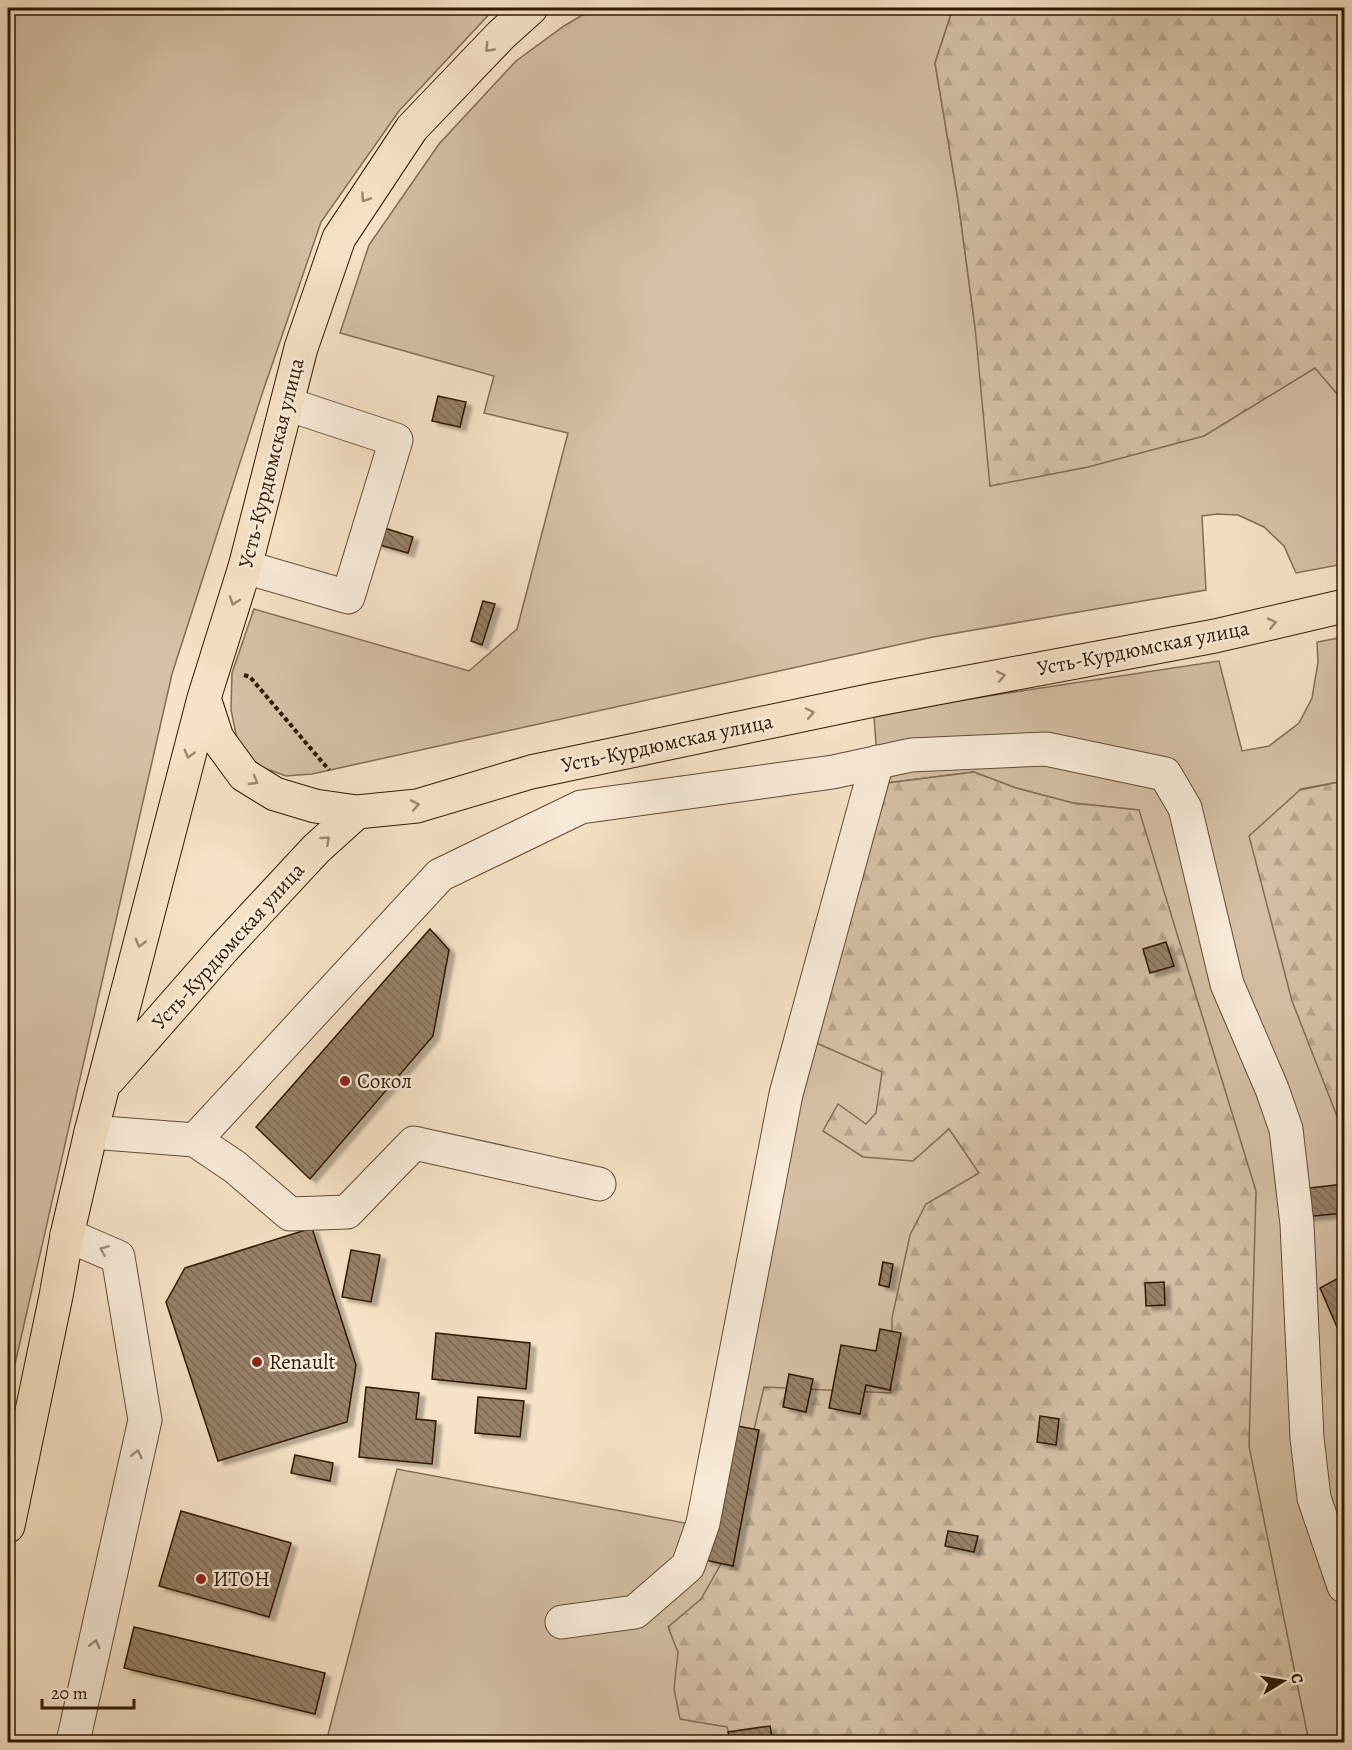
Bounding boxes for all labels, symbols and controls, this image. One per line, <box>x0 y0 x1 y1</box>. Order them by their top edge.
one-way arrow <box>485 40 496 51</box>
one-way arrow <box>361 192 373 202</box>
street label: Усть-Курдюмская улица <box>231 355 311 571</box>
one-way arrow <box>229 595 241 606</box>
street label: Усть-Курдюмская улица <box>1034 614 1252 682</box>
one-way arrow <box>1267 617 1277 630</box>
one-way arrow <box>996 670 1006 683</box>
street label: Усть-Курдюмская улица <box>559 707 776 779</box>
one-way arrow <box>804 707 814 720</box>
one-way arrow <box>184 748 196 759</box>
one-way arrow <box>248 774 258 786</box>
one-way arrow <box>410 799 420 812</box>
one-way arrow <box>319 836 330 847</box>
street label: Усть-Курдюмская улица <box>145 856 311 1036</box>
one-way arrow <box>135 937 147 948</box>
place label: Сокол <box>357 1067 412 1095</box>
marker: Сокол <box>338 1074 352 1088</box>
one-way arrow <box>99 1246 110 1258</box>
place label: Renault <box>269 1348 335 1376</box>
marker: Renault <box>250 1355 264 1369</box>
one-way arrow <box>130 1449 143 1459</box>
place label: ИТОН <box>213 1565 270 1593</box>
marker: ИТОН <box>194 1572 208 1586</box>
one-way arrow <box>88 1640 101 1650</box>
north arrow <box>1253 1651 1313 1711</box>
text: С <box>1285 1671 1309 1685</box>
scale bar <box>42 1672 134 1710</box>
text: 20 m <box>51 1681 88 1705</box>

